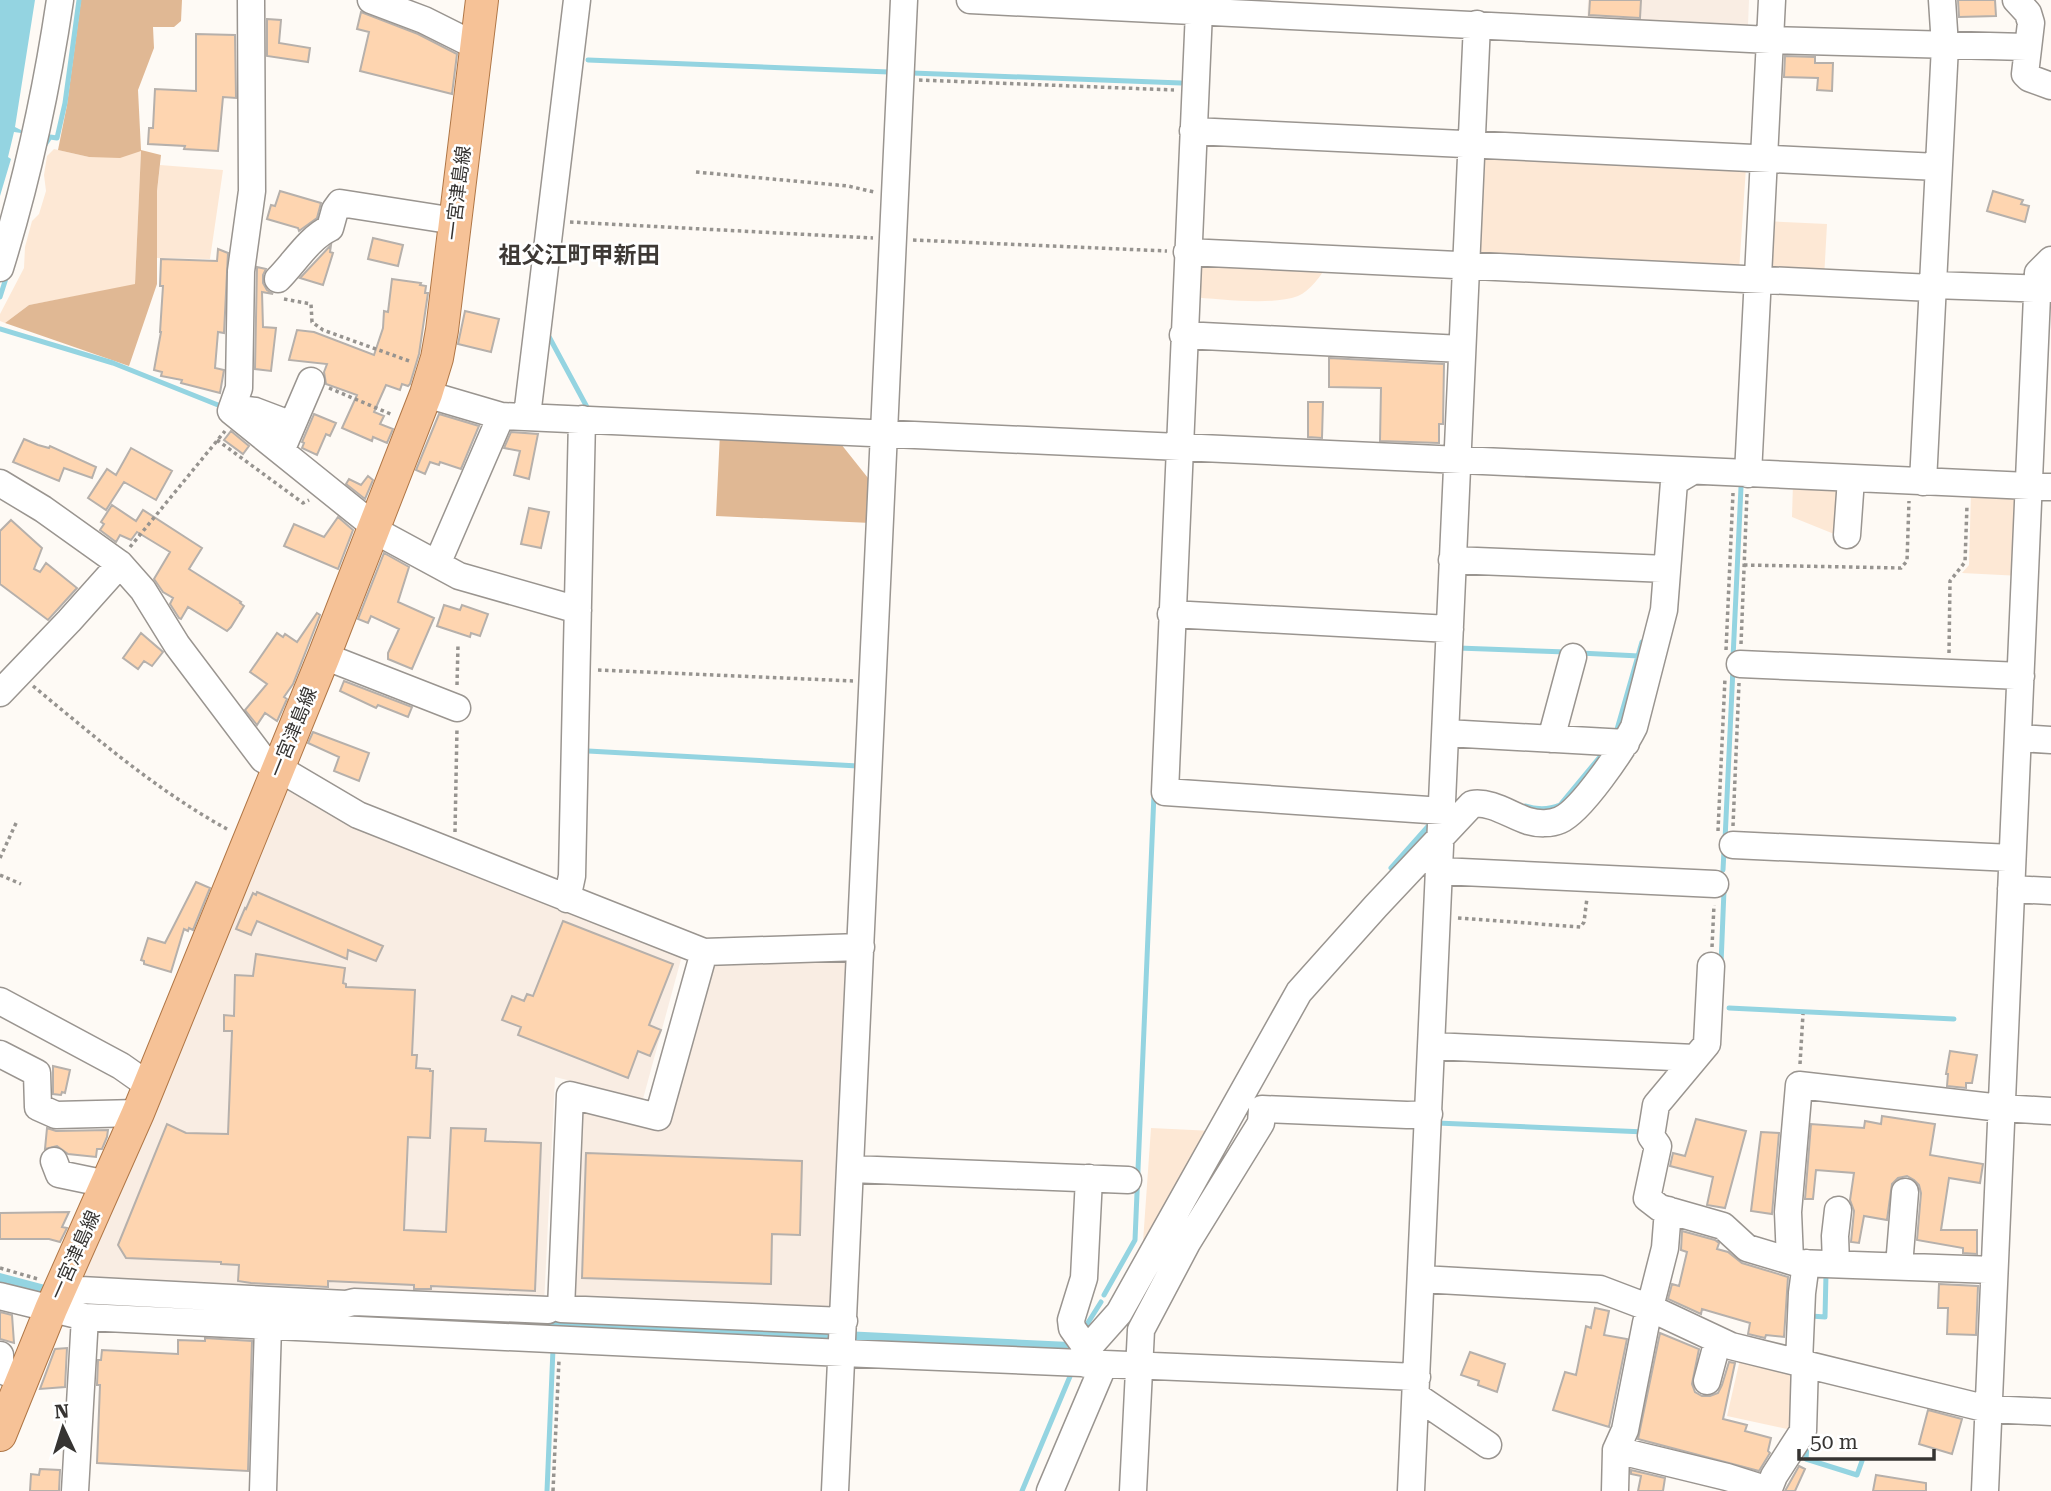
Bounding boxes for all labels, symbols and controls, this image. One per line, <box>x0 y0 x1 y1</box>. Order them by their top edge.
street label: 一宮津島線 <box>441 144 475 242</box>
district label: 祖父江町甲新田 <box>499 242 660 269</box>
street label: 一宮津島線 <box>265 684 321 780</box>
street label: 一宮津島線 <box>45 1207 105 1303</box>
north arrow <box>28 1393 98 1463</box>
text: N <box>54 1400 70 1424</box>
scale bar <box>1799 1418 1934 1462</box>
text: 50 m <box>1810 1430 1858 1454</box>

